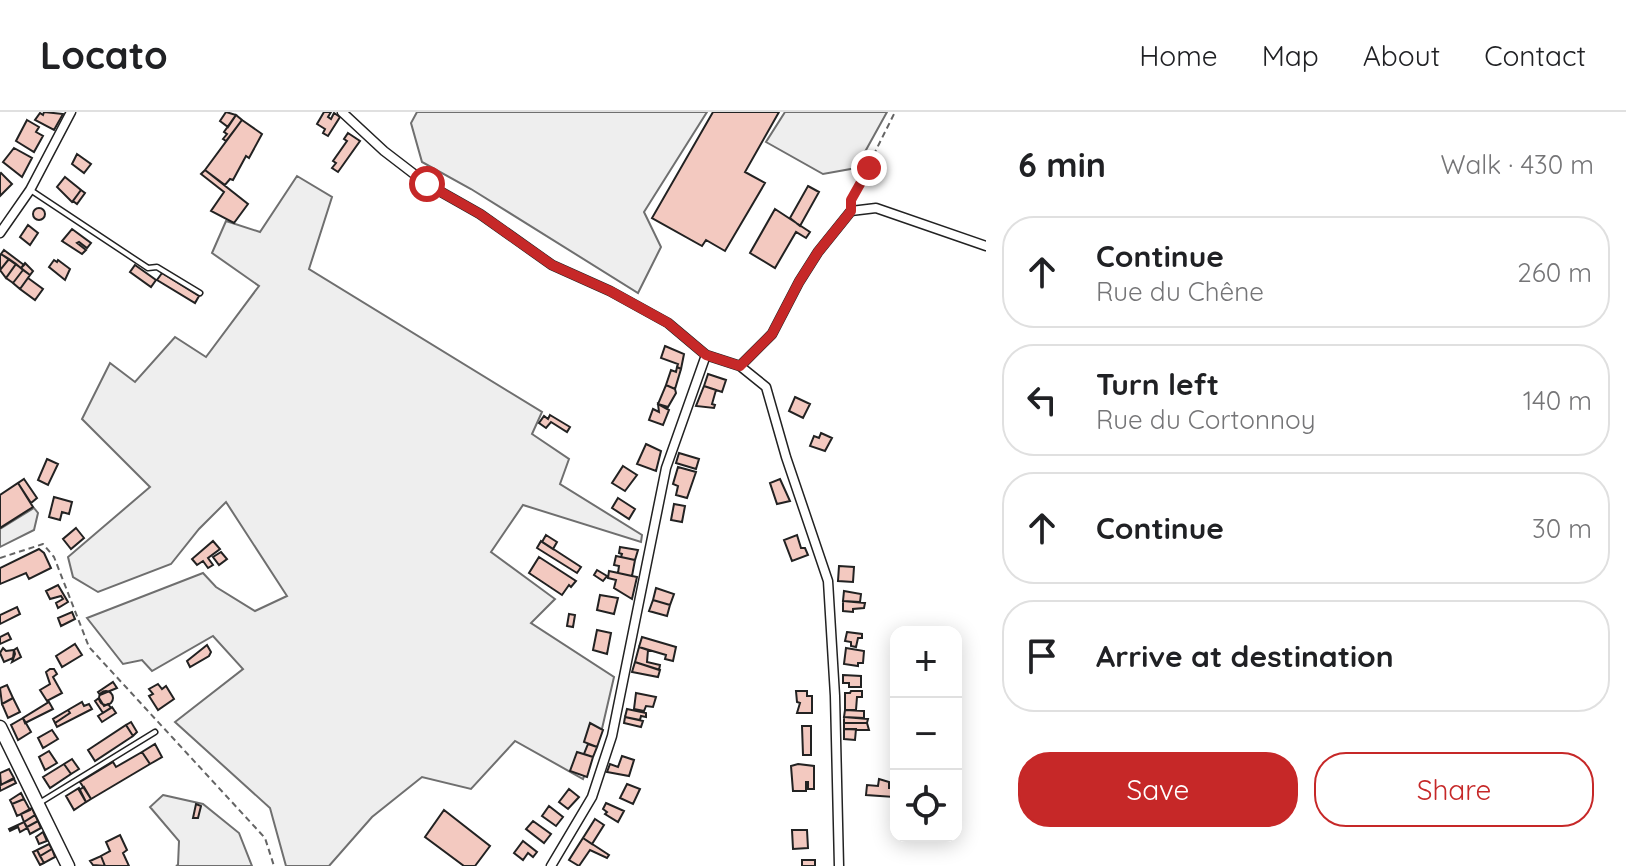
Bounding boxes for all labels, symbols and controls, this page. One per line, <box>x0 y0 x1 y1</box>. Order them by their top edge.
text: Locato <box>40 31 168 79</box>
text: Home <box>1139 38 1218 73</box>
text: Map <box>1262 38 1319 73</box>
text: About <box>1363 38 1440 73</box>
text: Contact <box>1484 38 1586 73</box>
text: 6 min <box>1018 143 1106 186</box>
text: Walk · 430 m <box>1441 148 1594 181</box>
route end <box>851 150 887 186</box>
route start <box>409 166 445 202</box>
text: Continue <box>1096 237 1224 275</box>
icon: ahead <box>1020 250 1064 294</box>
text: 260 m <box>1517 256 1592 289</box>
text: Rue du Chêne <box>1096 275 1264 308</box>
text: Turn left <box>1096 365 1219 403</box>
icon: left <box>1020 378 1064 422</box>
text: 140 m <box>1523 384 1592 417</box>
text: Rue du Cortonnoy <box>1096 403 1315 436</box>
icon: ahead <box>1020 506 1064 550</box>
text: Continue <box>1096 509 1224 547</box>
text: 30 m <box>1532 512 1592 545</box>
map controls <box>890 626 962 842</box>
button: + <box>890 626 962 698</box>
icon: arrive <box>1020 634 1064 678</box>
text: Arrive at destination <box>1096 637 1394 675</box>
button: − <box>890 698 962 770</box>
button: Save <box>1018 752 1298 827</box>
button: Share <box>1314 752 1594 827</box>
button: locate <box>890 770 962 842</box>

